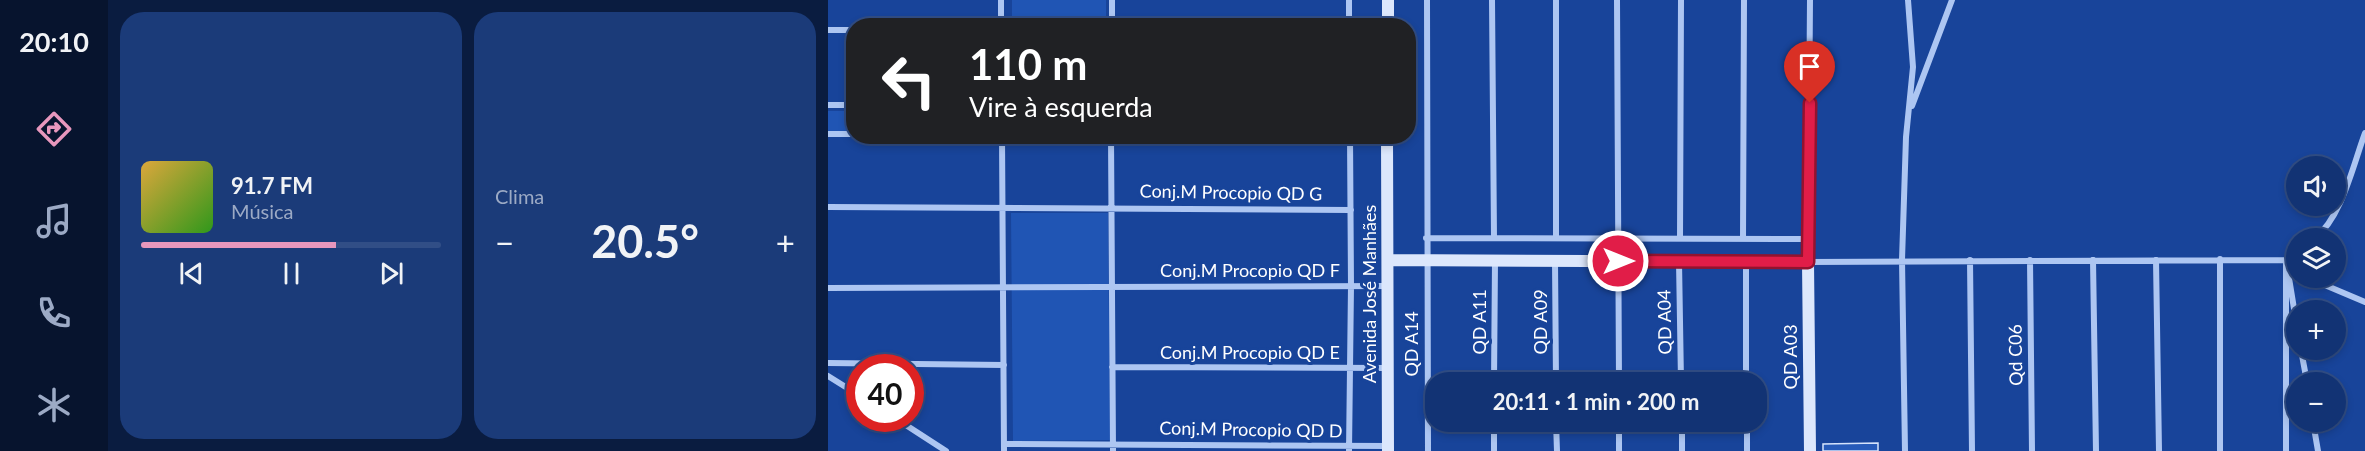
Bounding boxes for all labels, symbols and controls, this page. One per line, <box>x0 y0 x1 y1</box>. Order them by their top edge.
text: 20:10 <box>19 25 89 58</box>
text: 110 m <box>969 39 1087 89</box>
pin <box>1784 41 1835 103</box>
icon: left <box>870 42 948 120</box>
icon: arrive <box>1793 50 1826 83</box>
text: Vire à esquerda <box>969 90 1153 123</box>
icon: directions <box>33 108 75 150</box>
map controls <box>2286 156 2346 432</box>
button: sound <box>2286 156 2346 216</box>
text: 91.7 FM <box>231 172 313 199</box>
street label: Conj.M Procopio QD G <box>1139 179 1323 205</box>
text: Clima <box>495 184 544 208</box>
text: Música <box>231 199 294 223</box>
icon: music <box>33 200 75 242</box>
street label: Avenida José Manhães <box>1358 205 1380 383</box>
text: 20.5° <box>591 214 699 268</box>
text: − <box>495 222 514 262</box>
text: + <box>776 222 795 262</box>
button: layers <box>2286 228 2346 288</box>
position arrow <box>1586 229 1650 293</box>
icon: previous <box>175 257 208 290</box>
icon: pause <box>275 257 308 290</box>
icon: next <box>375 257 408 290</box>
street label: Conj.M Procopio QD F <box>1160 259 1340 281</box>
street label: QD A11 <box>1468 289 1490 355</box>
street label: QD A09 <box>1529 289 1551 355</box>
street label: QD A04 <box>1652 289 1676 355</box>
icon: phone <box>33 292 75 334</box>
button: + <box>2286 300 2346 360</box>
street label: QD A14 <box>1400 311 1422 377</box>
street label: QD A03 <box>1779 324 1801 390</box>
street label: Qd C06 <box>2003 324 2027 386</box>
street label: Conj.M Procopio QD E <box>1160 341 1340 363</box>
speed limit sign: 40 <box>846 354 924 432</box>
button: − <box>2286 372 2346 432</box>
icon: climate <box>33 384 75 426</box>
text: 20:11 · 1 min · 200 m <box>1493 388 1699 415</box>
street label: Conj.M Procopio QD D <box>1159 416 1343 442</box>

